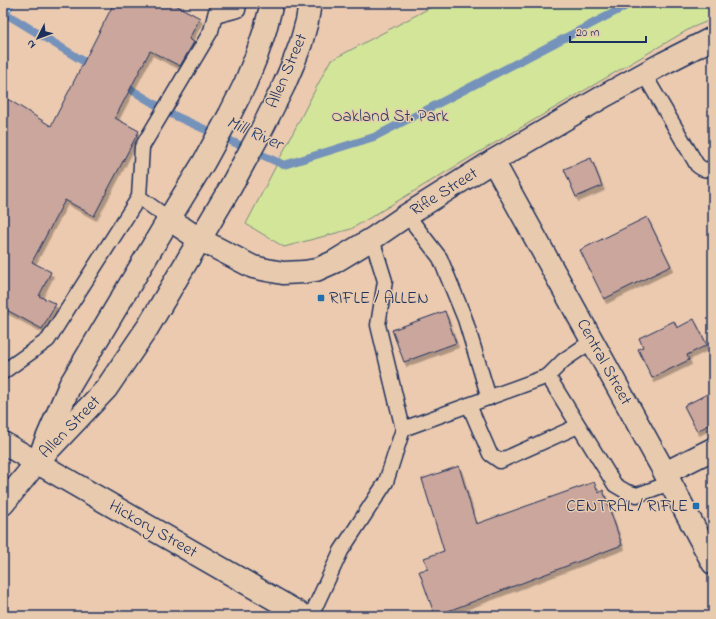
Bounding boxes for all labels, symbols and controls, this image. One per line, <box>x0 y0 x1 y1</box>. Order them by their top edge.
north arrow <box>18 18 58 58</box>
scale bar <box>570 18 646 44</box>
text: 20 m <box>576 24 599 42</box>
street label: Allen Street <box>260 29 314 112</box>
text: N <box>23 36 40 52</box>
park label: Oakland St. Park <box>331 104 449 129</box>
water label: Mill River <box>222 110 288 159</box>
street label: Rifle Street <box>405 161 483 223</box>
place label: RIFLE / ALLEN <box>329 286 429 311</box>
marker: RIFLE / ALLEN <box>316 293 326 303</box>
street label: Central Street <box>570 314 638 410</box>
street label: Allen Street <box>33 390 107 464</box>
street label: Hickory Street <box>104 494 202 565</box>
place label: CENTRAL / RIFLE <box>566 494 688 519</box>
marker: CENTRAL / RIFLE <box>691 501 701 511</box>

